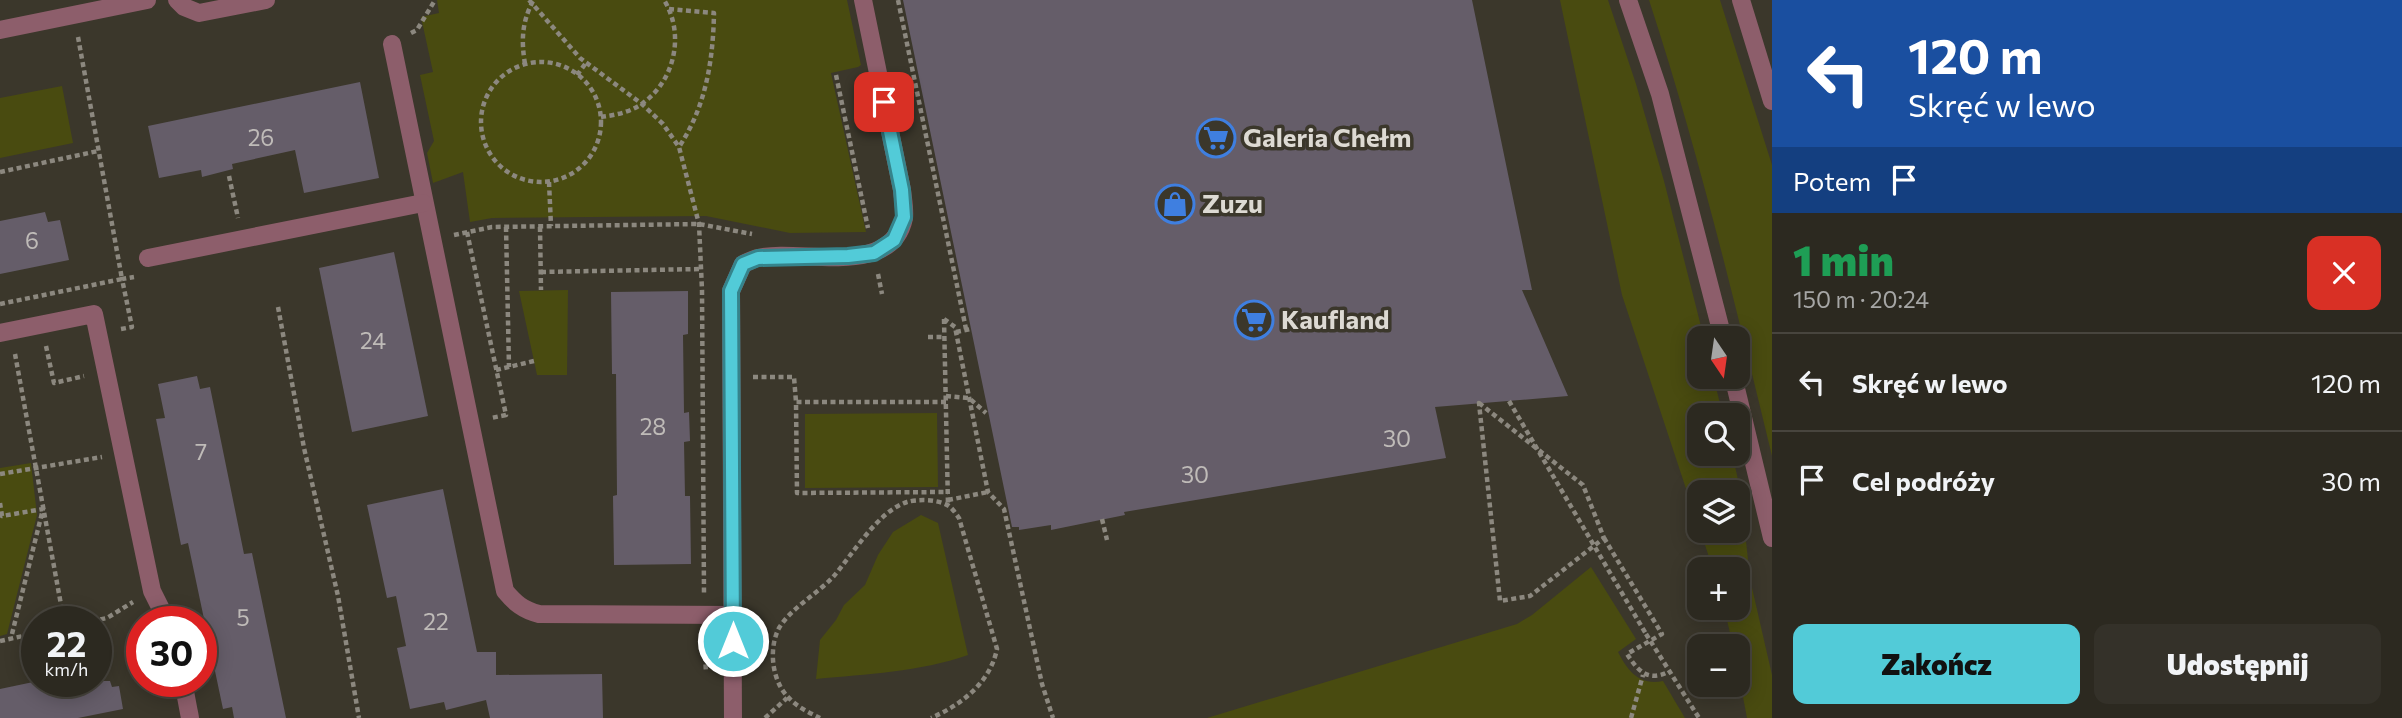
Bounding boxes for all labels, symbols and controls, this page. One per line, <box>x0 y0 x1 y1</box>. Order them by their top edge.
text: 120 m <box>1908 24 2042 84</box>
icon: left <box>1793 28 1884 119</box>
pin <box>854 72 914 132</box>
icon: arrive <box>865 83 903 121</box>
text: Skręć w lewo <box>1908 84 2096 124</box>
supermarket icon: Galeria Chełm <box>1195 117 1237 159</box>
place label: Galeria Chełm <box>1243 121 1411 152</box>
house number: 26 <box>248 123 274 151</box>
icon: arrive <box>1885 161 1923 199</box>
text: Potem <box>1793 165 1871 196</box>
shop icon: Zuzu <box>1154 183 1196 225</box>
place label: Zuzu <box>1202 187 1263 218</box>
house number: 6 <box>25 226 39 254</box>
text: 1 min <box>1793 233 1894 285</box>
button: close <box>2307 236 2381 310</box>
text: 150 m · 20:24 <box>1793 285 1929 313</box>
supermarket icon: Kaufland <box>1233 299 1275 341</box>
place label: Kaufland <box>1281 303 1389 334</box>
house number: 24 <box>360 326 386 354</box>
north arrow <box>1687 326 1750 388</box>
map controls <box>1687 326 1750 697</box>
icon: left <box>1793 363 1831 401</box>
text: Skręć w lewo <box>1852 367 2008 398</box>
text: 120 m <box>2311 367 2381 398</box>
button: search <box>1687 403 1750 466</box>
house number: 28 <box>640 412 666 440</box>
house number: 30 <box>1383 424 1411 452</box>
house number: 7 <box>195 437 207 465</box>
house number: 30 <box>1181 460 1209 488</box>
icon: arrive <box>1793 461 1831 499</box>
text: Cel podróży <box>1852 465 1995 496</box>
text: 30 m <box>2322 465 2381 496</box>
button: layers <box>1687 480 1750 543</box>
button: + <box>1687 557 1750 620</box>
house number: 5 <box>236 603 250 631</box>
position arrow <box>696 604 770 678</box>
speed limit sign: 30 <box>126 606 217 697</box>
house number: 22 <box>423 607 449 635</box>
text: 22 <box>47 621 86 664</box>
button: Zakończ <box>1793 624 2080 704</box>
button: Udostępnij <box>2094 624 2381 704</box>
button: − <box>1687 634 1750 697</box>
text: km/h <box>45 658 88 680</box>

